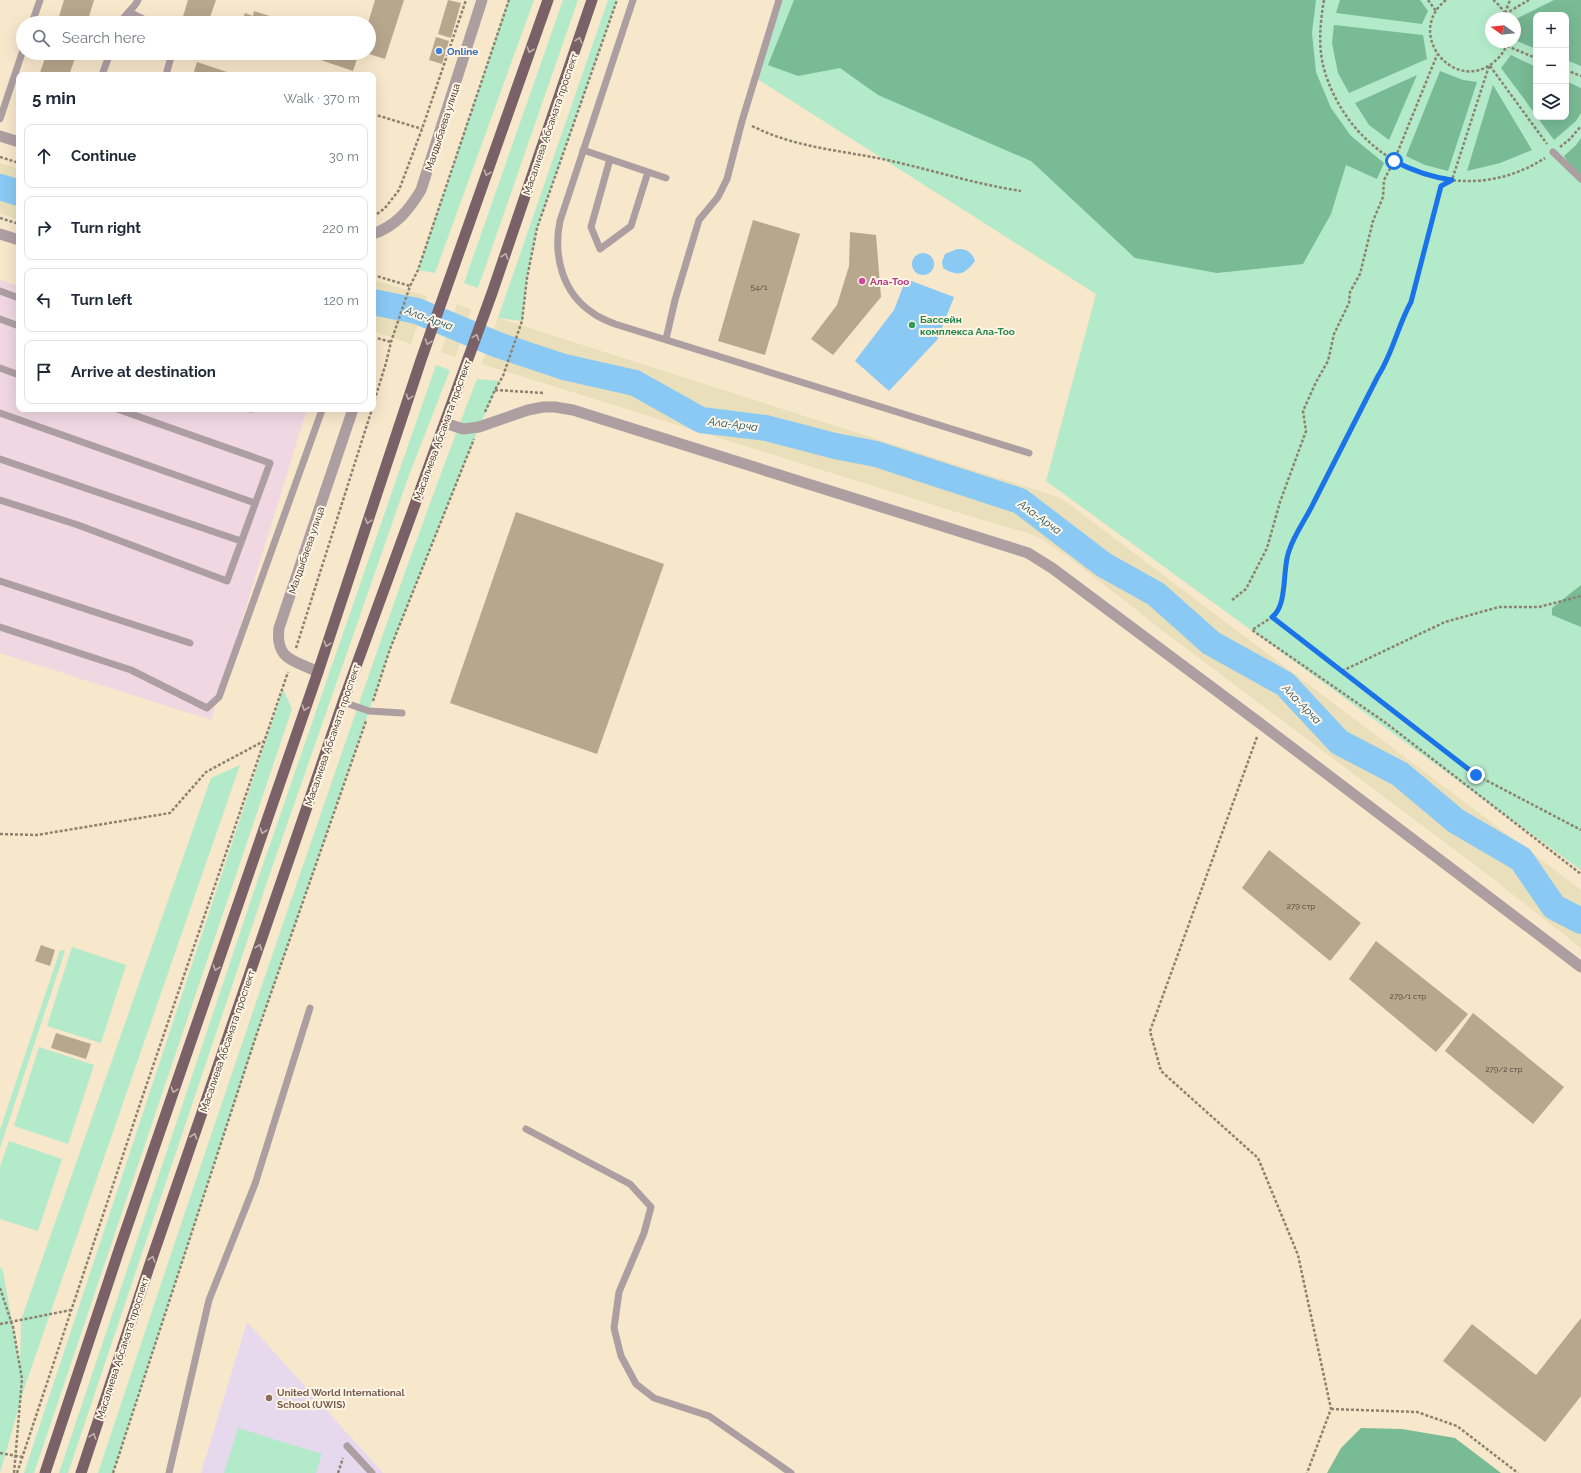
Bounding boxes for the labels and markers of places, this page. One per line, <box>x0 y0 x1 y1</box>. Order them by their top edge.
marker: Online <box>434 46 444 56</box>
place label: Online <box>447 46 478 57</box>
marker: Ала-Тоо <box>857 276 867 286</box>
place label: Ала-Тоо <box>870 276 909 287</box>
place label: Бассейн комплекса Ала-Тоо <box>920 314 1015 337</box>
marker: Бассейн комплекса Ала-Тоо <box>907 320 917 330</box>
place label: United World International School (UWIS) <box>277 1387 406 1410</box>
marker: United World International School (UWIS) <box>264 1393 274 1403</box>

